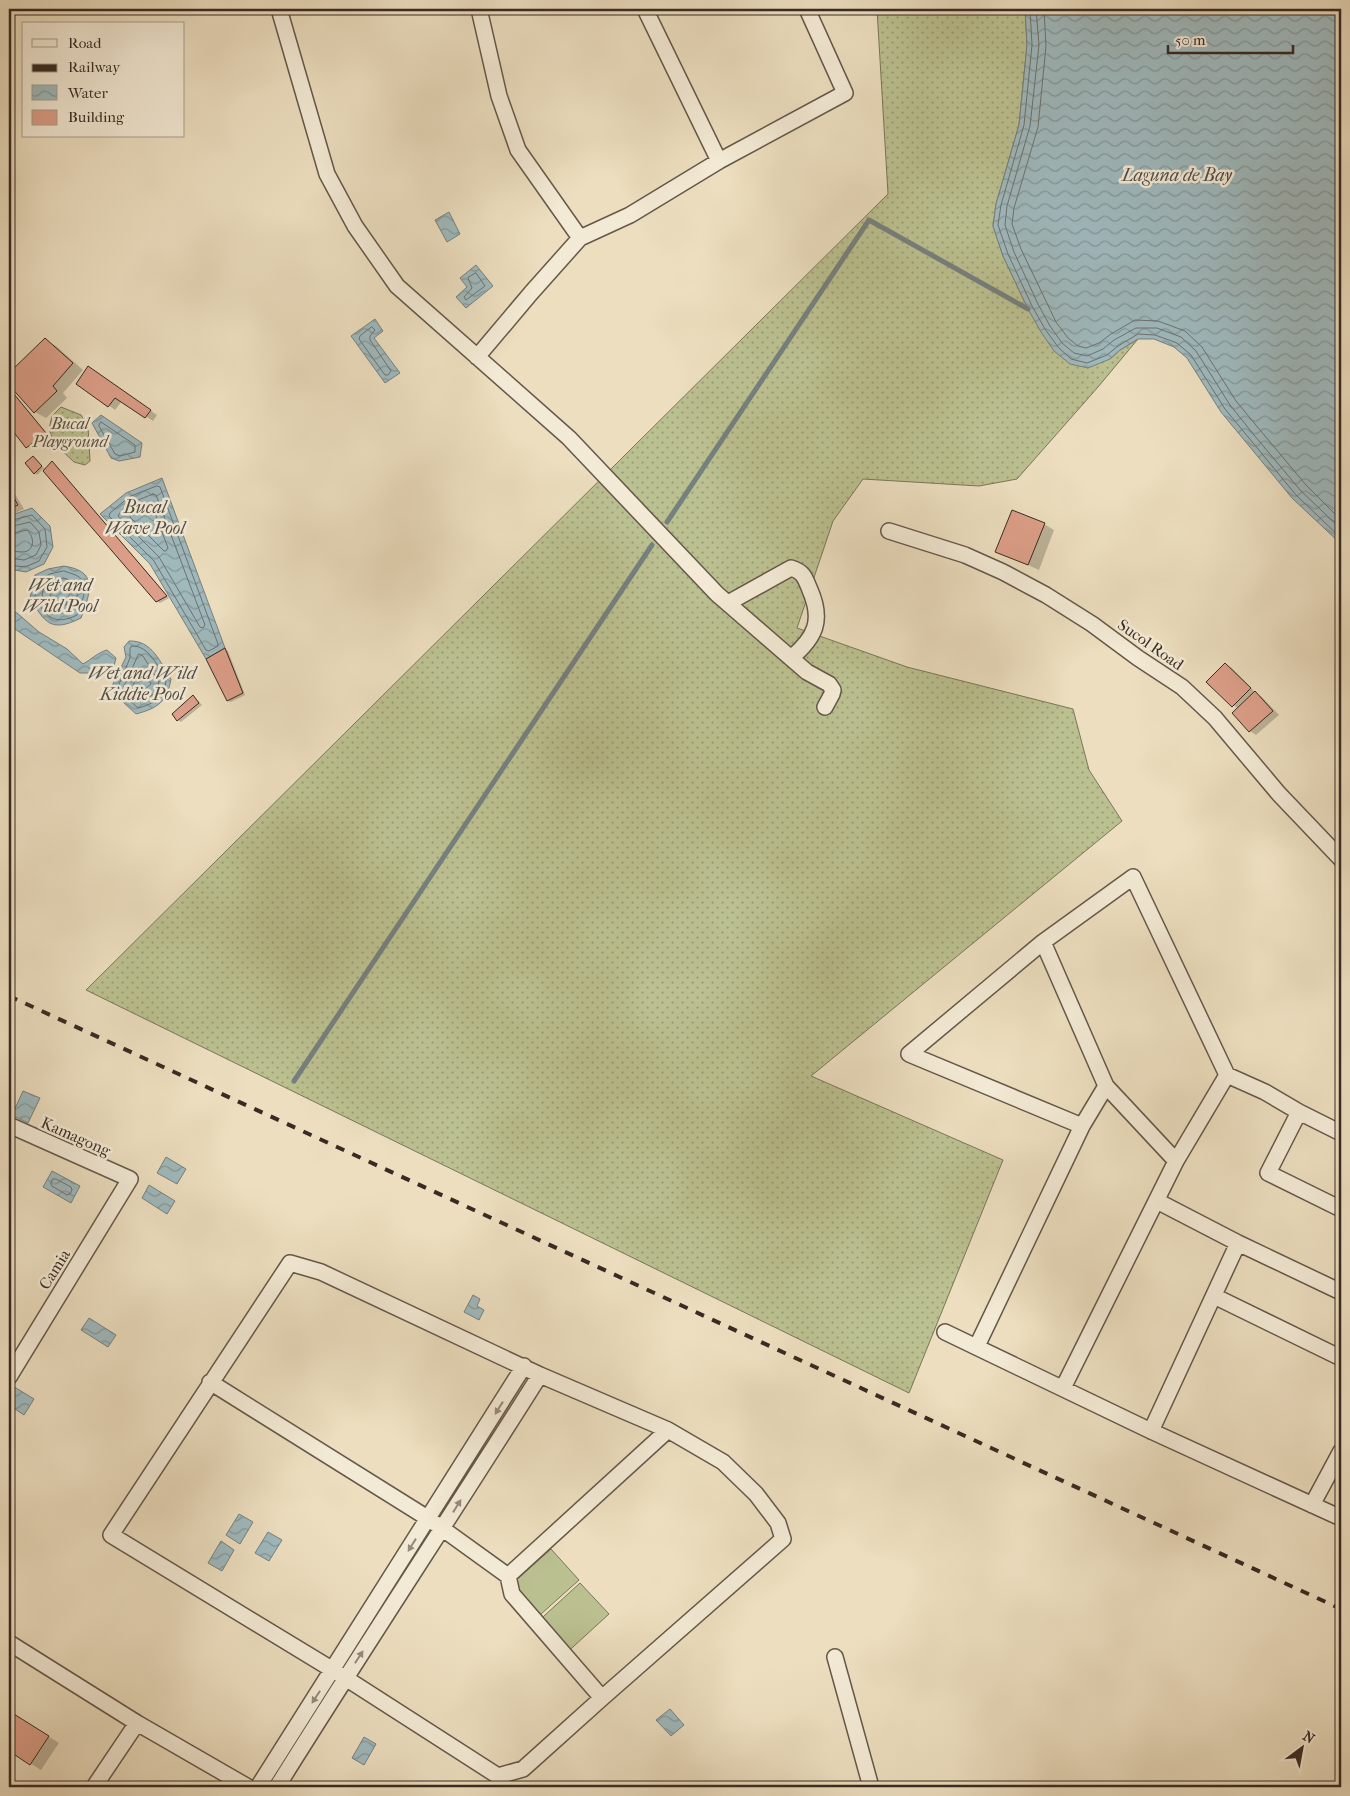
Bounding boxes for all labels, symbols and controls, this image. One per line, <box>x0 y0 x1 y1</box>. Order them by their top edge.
legend <box>22 22 185 138</box>
scale bar <box>1168 22 1292 54</box>
text: 50 m <box>1175 31 1206 49</box>
text: Road <box>68 34 102 52</box>
text: Railway <box>68 58 121 76</box>
text: Water <box>67 84 108 102</box>
text: Building <box>68 108 125 126</box>
water label: Laguna de Bay <box>1120 165 1233 186</box>
park label: Bucal Playground <box>31 414 109 451</box>
water label: Bucal Wave Pool <box>105 497 187 539</box>
water label: Wet and Wild Pool <box>22 575 100 617</box>
street label: Sucol Road <box>1114 615 1187 674</box>
water label: Wet and Wild Kiddie Pool <box>88 663 199 705</box>
street label: Kamagong <box>38 1113 114 1160</box>
street label: Camia <box>35 1245 74 1293</box>
one-way arrow <box>494 1401 503 1414</box>
one-way arrow <box>453 1500 462 1513</box>
one-way arrow <box>407 1539 417 1552</box>
one-way arrow <box>354 1650 364 1664</box>
one-way arrow <box>311 1691 321 1704</box>
north arrow <box>1278 1724 1328 1774</box>
text: N <box>1300 1727 1318 1748</box>

